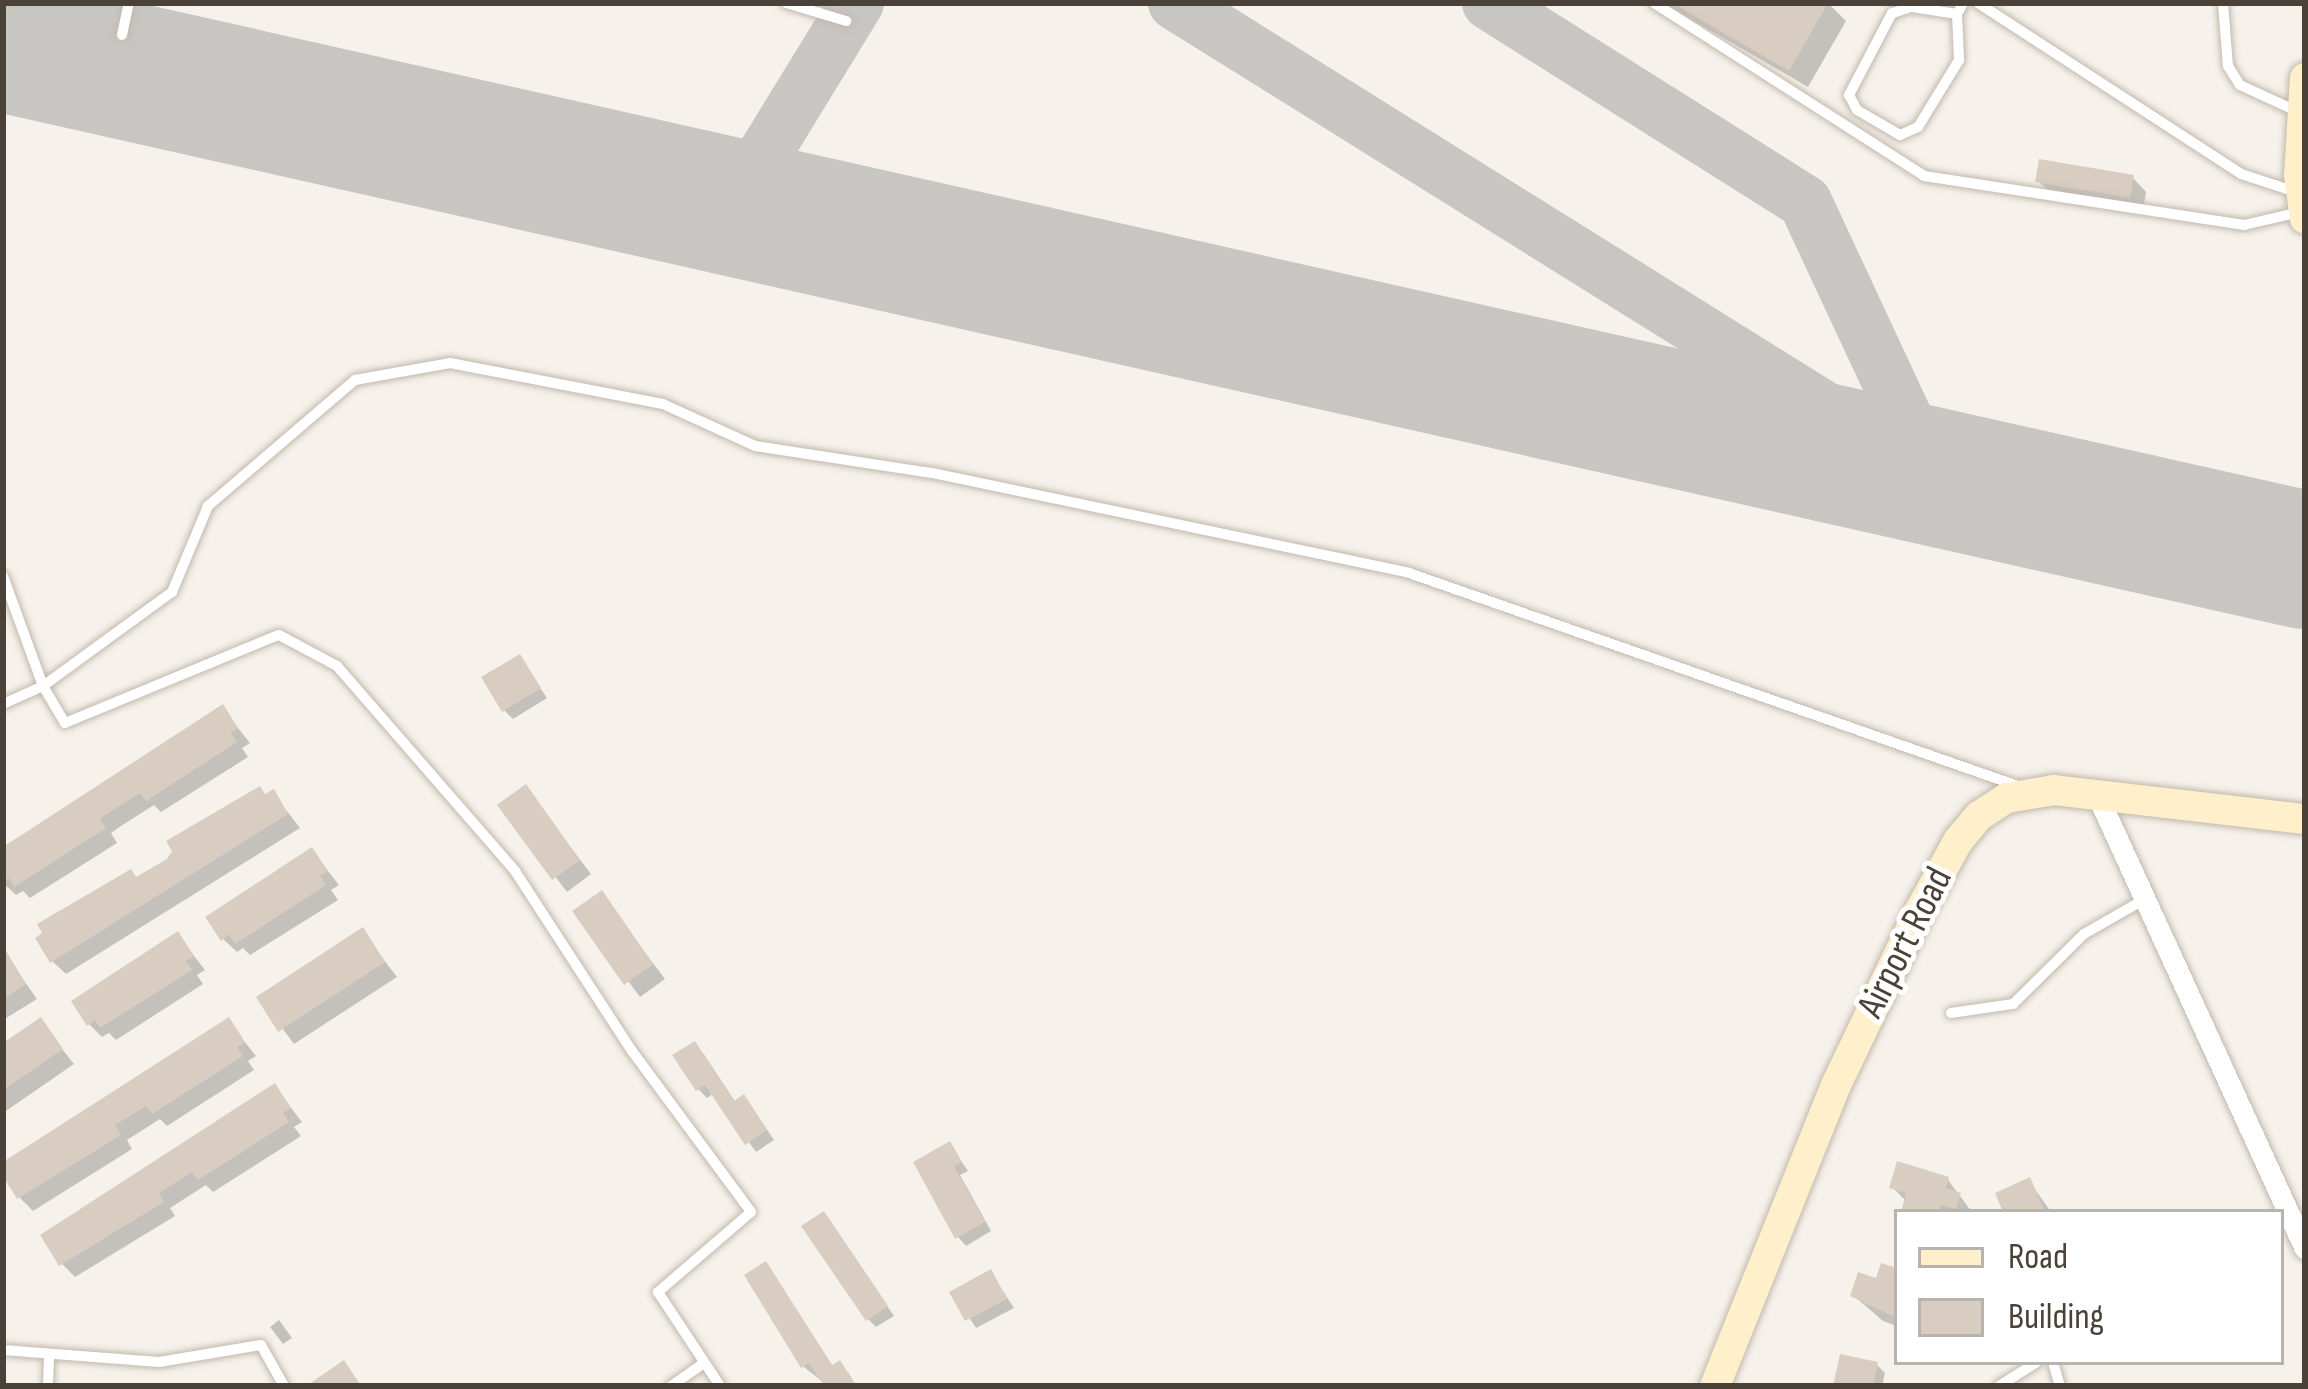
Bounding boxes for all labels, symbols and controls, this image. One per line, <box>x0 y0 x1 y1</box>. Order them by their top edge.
street label: Airport Road <box>1848 860 1964 1026</box>
legend <box>1894 1209 2284 1365</box>
text: Road <box>2008 1236 2068 1279</box>
text: Building <box>2008 1296 2104 1339</box>

